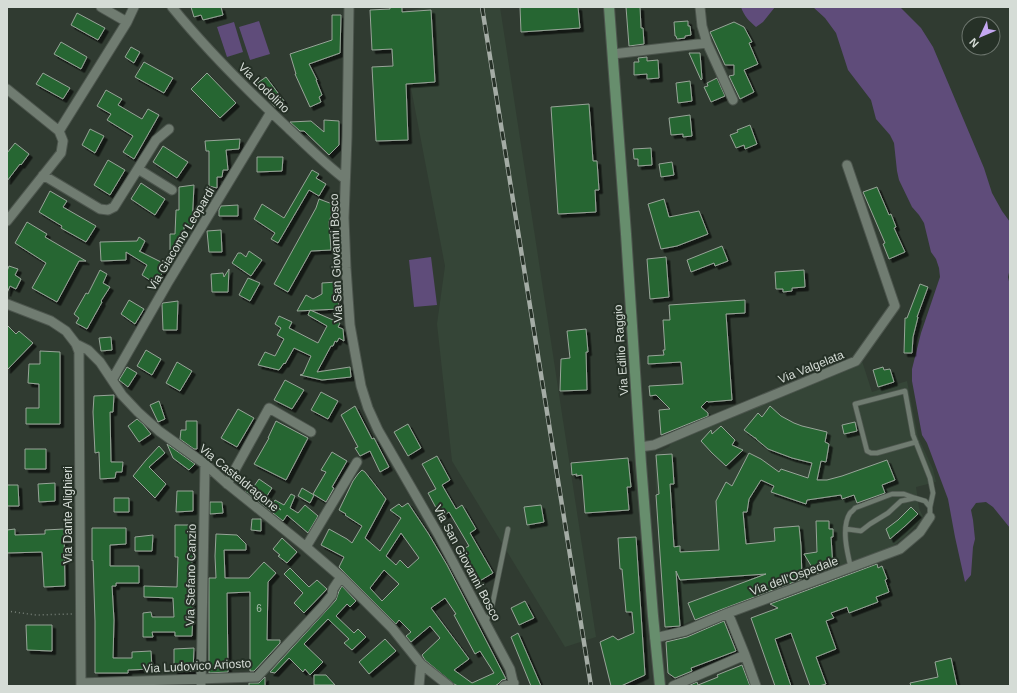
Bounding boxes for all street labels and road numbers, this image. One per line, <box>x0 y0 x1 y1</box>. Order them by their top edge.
street label: Via Lodolino <box>235 60 293 116</box>
street label: Via Giacomo Leopardi <box>144 185 218 293</box>
street label: Via San Giovanni Bosco <box>327 193 345 323</box>
street label: Via Edilio Raggio <box>611 304 631 396</box>
street label: Via Valgelata <box>776 347 846 387</box>
street label: Via Casteldragone <box>196 442 282 515</box>
street label: Via Dante Alighieri <box>61 466 75 564</box>
street label: Via San Giovanni Bosco <box>430 503 504 624</box>
street label: Via Stefano Canzio <box>183 523 199 626</box>
street label: Via dell'Ospedale <box>748 553 840 598</box>
street label: Via Ludovico Ariosto <box>142 656 252 676</box>

